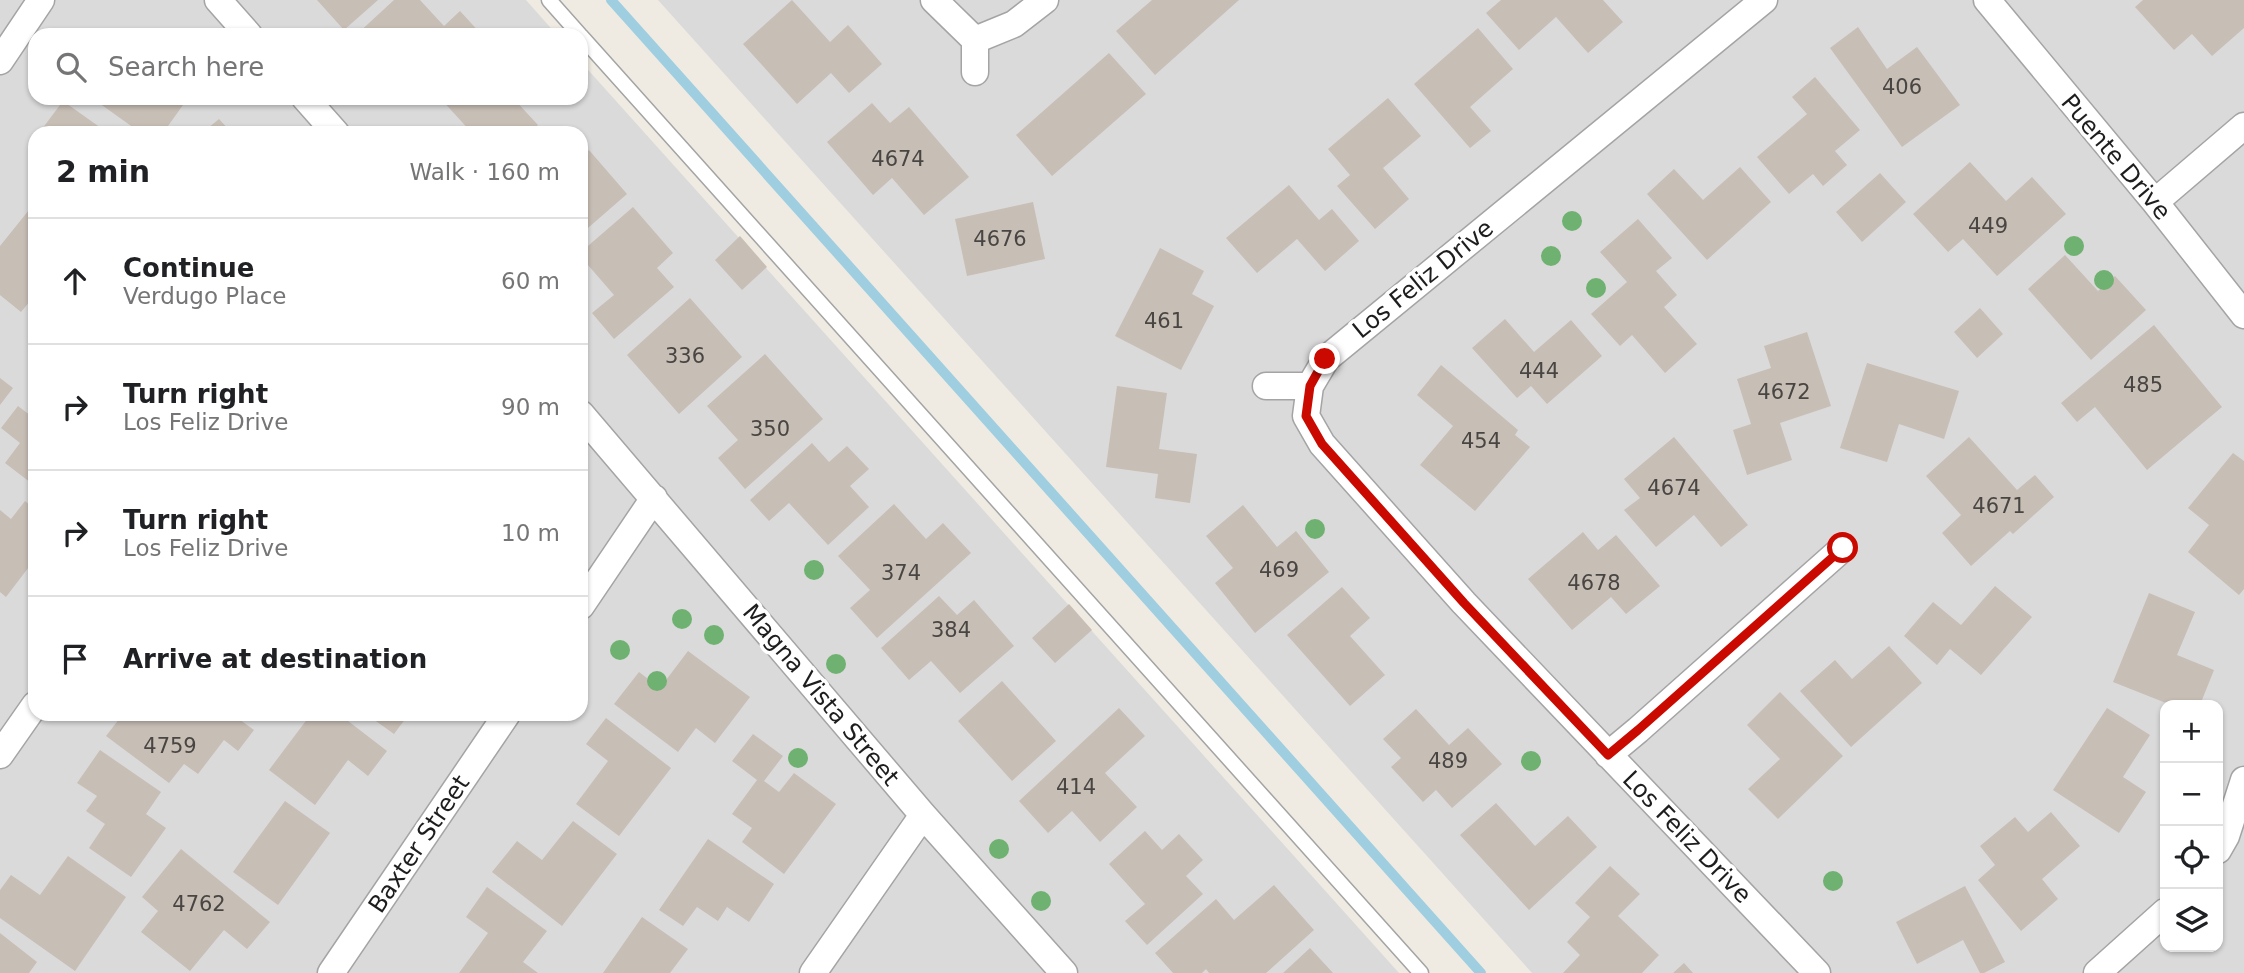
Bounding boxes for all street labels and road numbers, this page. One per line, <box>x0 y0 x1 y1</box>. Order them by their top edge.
street label: Puente Drive <box>2055 89 2177 225</box>
street label: Los Feliz Drive <box>1347 214 1499 344</box>
street label: Magna Vista Street <box>737 599 905 791</box>
street label: Los Feliz Drive <box>1617 765 1757 909</box>
street label: Baxter Street <box>363 770 475 918</box>

